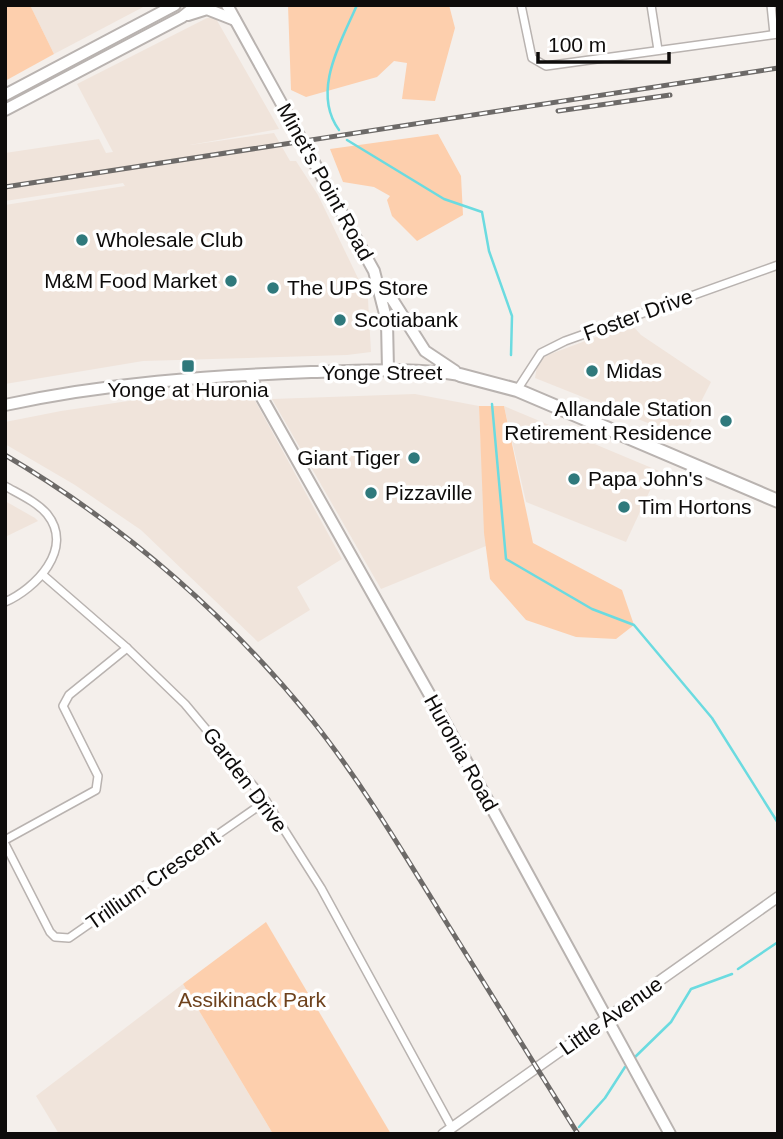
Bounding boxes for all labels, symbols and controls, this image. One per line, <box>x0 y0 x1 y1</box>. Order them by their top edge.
scale bar <box>538 21 669 65</box>
text: 100 m <box>548 33 606 56</box>
street label: Minet's Point Road <box>273 99 378 264</box>
place label: Wholesale Club <box>96 228 243 251</box>
marker: Wholesale Club <box>74 232 90 248</box>
place label: M&M Food Market <box>44 269 217 292</box>
marker: M&M Food Market <box>223 273 239 289</box>
place label: The UPS Store <box>287 276 428 299</box>
marker: The UPS Store <box>265 280 281 296</box>
street label: Foster Drive <box>580 284 695 345</box>
place label: Scotiabank <box>354 308 458 331</box>
marker: Scotiabank <box>332 312 348 328</box>
marker: Yonge at Huronia <box>180 358 196 374</box>
place label: Midas <box>606 359 662 382</box>
street label: Yonge Street <box>322 361 442 384</box>
marker: Midas <box>584 363 600 379</box>
place label: Yonge at Huronia <box>107 378 269 401</box>
place label: Allandale Station Retirement Residence <box>504 397 712 444</box>
marker: Allandale Station Retirement Residence <box>718 413 734 429</box>
place label: Giant Tiger <box>297 446 400 469</box>
marker: Giant Tiger <box>406 450 422 466</box>
place label: Papa John's <box>588 467 703 490</box>
marker: Papa John's <box>566 471 582 487</box>
place label: Pizzaville <box>385 481 473 504</box>
marker: Pizzaville <box>363 485 379 501</box>
place label: Tim Hortons <box>638 495 752 518</box>
marker: Tim Hortons <box>616 499 632 515</box>
street label: Huronia Road <box>420 691 503 815</box>
street label: Garden Drive <box>199 723 292 836</box>
street label: Trillium Crescent <box>82 825 224 934</box>
street label: Little Avenue <box>555 972 666 1059</box>
park label: Assikinack Park <box>178 988 327 1011</box>

